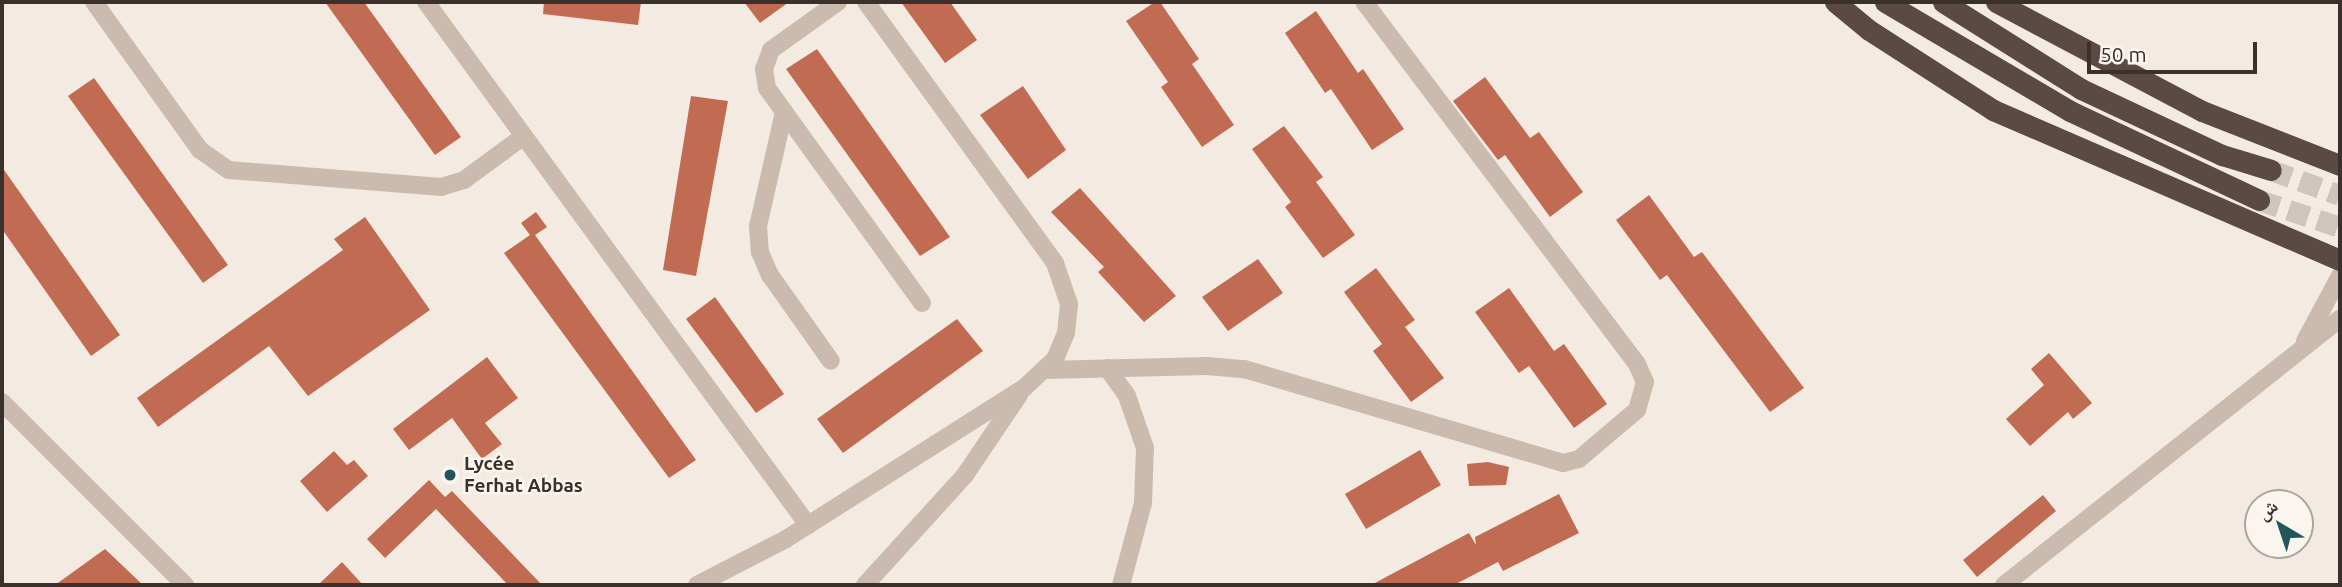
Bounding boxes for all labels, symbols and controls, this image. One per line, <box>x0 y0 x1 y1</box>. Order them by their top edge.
scale bar <box>2090 28 2260 72</box>
text: 50 m <box>2100 42 2147 66</box>
place label: Lycée Ferhat Abbas <box>464 453 583 497</box>
marker: Lycée Ferhat Abbas <box>442 467 458 483</box>
north arrow <box>2244 489 2314 559</box>
text: ش <box>2252 494 2282 524</box>

